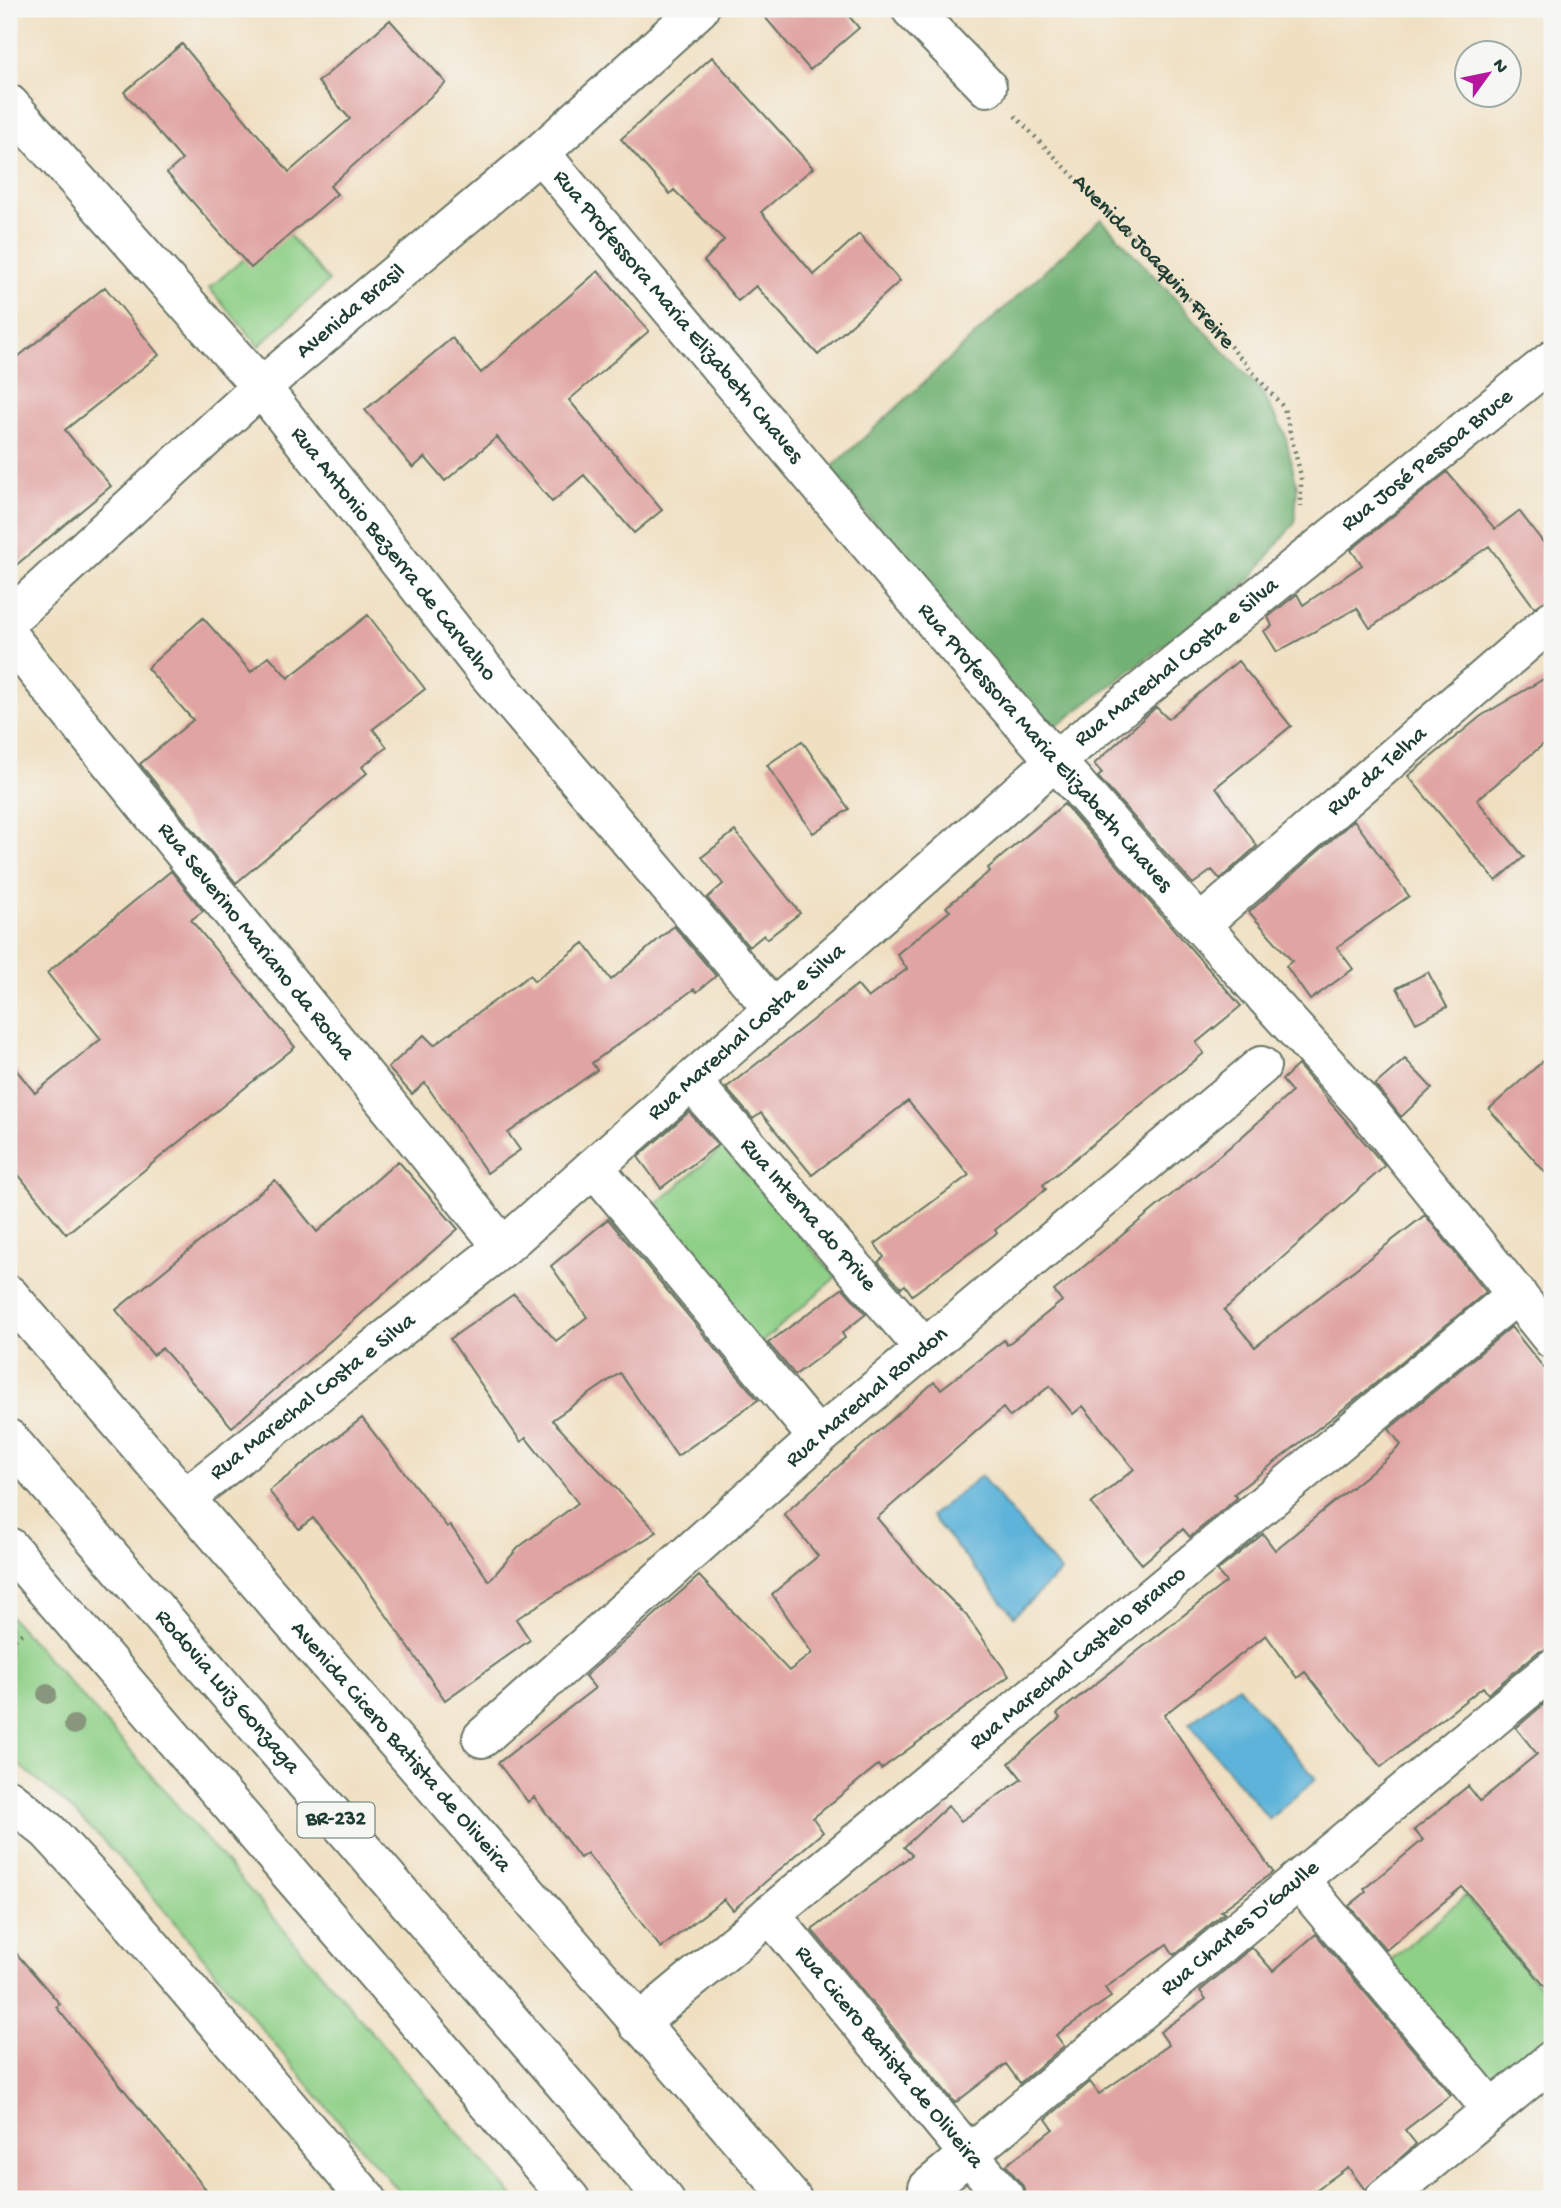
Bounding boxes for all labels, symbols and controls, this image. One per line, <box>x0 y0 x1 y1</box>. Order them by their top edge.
north arrow <box>1452 38 1522 108</box>
text: N <box>1486 55 1512 78</box>
street label: Rua Professora Maria Elizabeth Chaves <box>547 165 809 469</box>
street label: Avenida Joaquim Freire <box>1066 169 1241 356</box>
street label: Avenida Brasil <box>291 258 411 365</box>
street label: Rua José Pessoa Bruce <box>1336 382 1520 538</box>
street label: Rua Antonio Bezerra de Carvalho <box>284 421 502 687</box>
street label: Rua Marechal Costa e Silva <box>1069 571 1285 753</box>
street label: Rua Professora Maria Elizabeth Chaves <box>911 598 1178 899</box>
street label: Rua da Telha <box>1322 720 1434 822</box>
street label: Rua Severino Mariano da Rocha <box>151 817 361 1067</box>
street label: Rua Marechal Costa e Silva <box>642 937 852 1127</box>
street label: Rua Interna do Prive <box>734 1133 883 1298</box>
street label: Rua Marechal Costa e Silva <box>205 1307 422 1487</box>
street label: Rua Marechal Rondon <box>780 1321 954 1474</box>
street label: Rua Marechal Castelo Branco <box>964 1561 1192 1757</box>
street label: Rodovia Luiz Gonzaga <box>149 1604 306 1781</box>
street label: Avenida Cicero Batista de Oliveira <box>284 1616 517 1879</box>
road number: BR-232 <box>298 1802 374 1838</box>
street label: Rua Charles D'Gaulle <box>1155 1854 1326 2002</box>
street label: Rua Cicero Batista de Oliveira <box>788 1940 990 2175</box>

